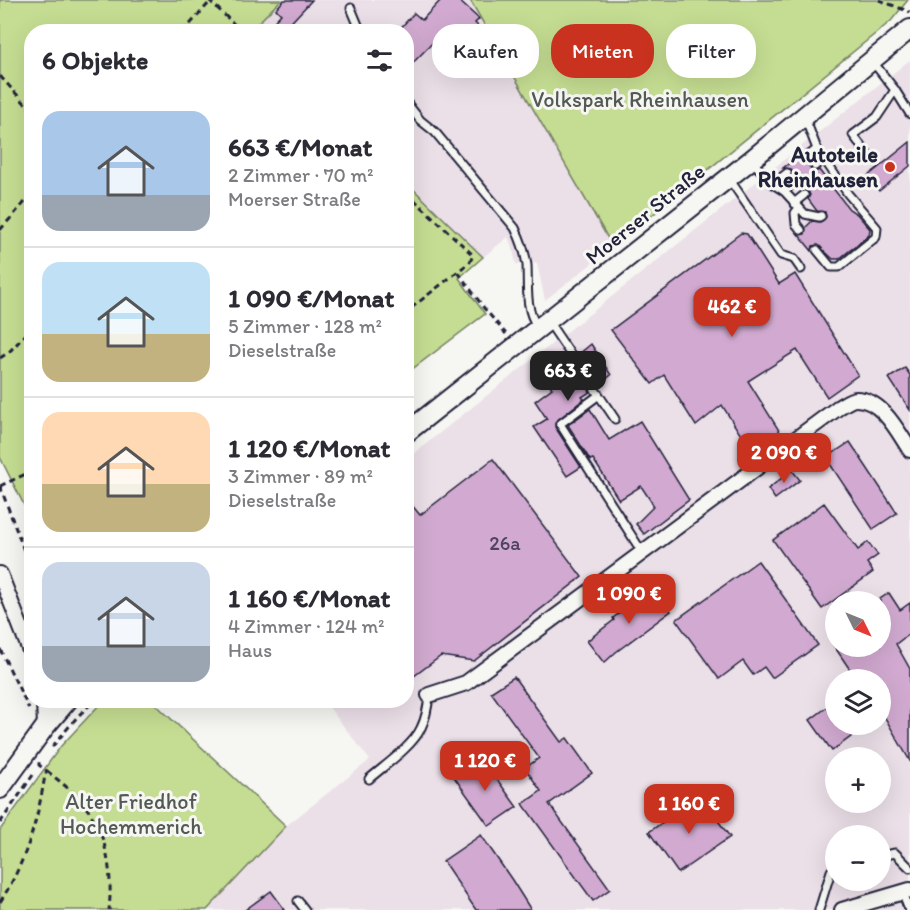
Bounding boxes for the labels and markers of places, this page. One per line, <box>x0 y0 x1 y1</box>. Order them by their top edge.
place label: Autoteile Rheinhausen <box>758 141 878 193</box>
marker: Autoteile Rheinhausen <box>883 160 897 174</box>
pin: 462 € <box>690 287 774 338</box>
pin: 663 € <box>526 351 610 402</box>
pin: 2 090 € <box>729 433 839 484</box>
pin: 1 090 € <box>574 574 684 625</box>
pin: 1 120 € <box>430 741 540 792</box>
pin: 1 160 € <box>634 784 744 835</box>

